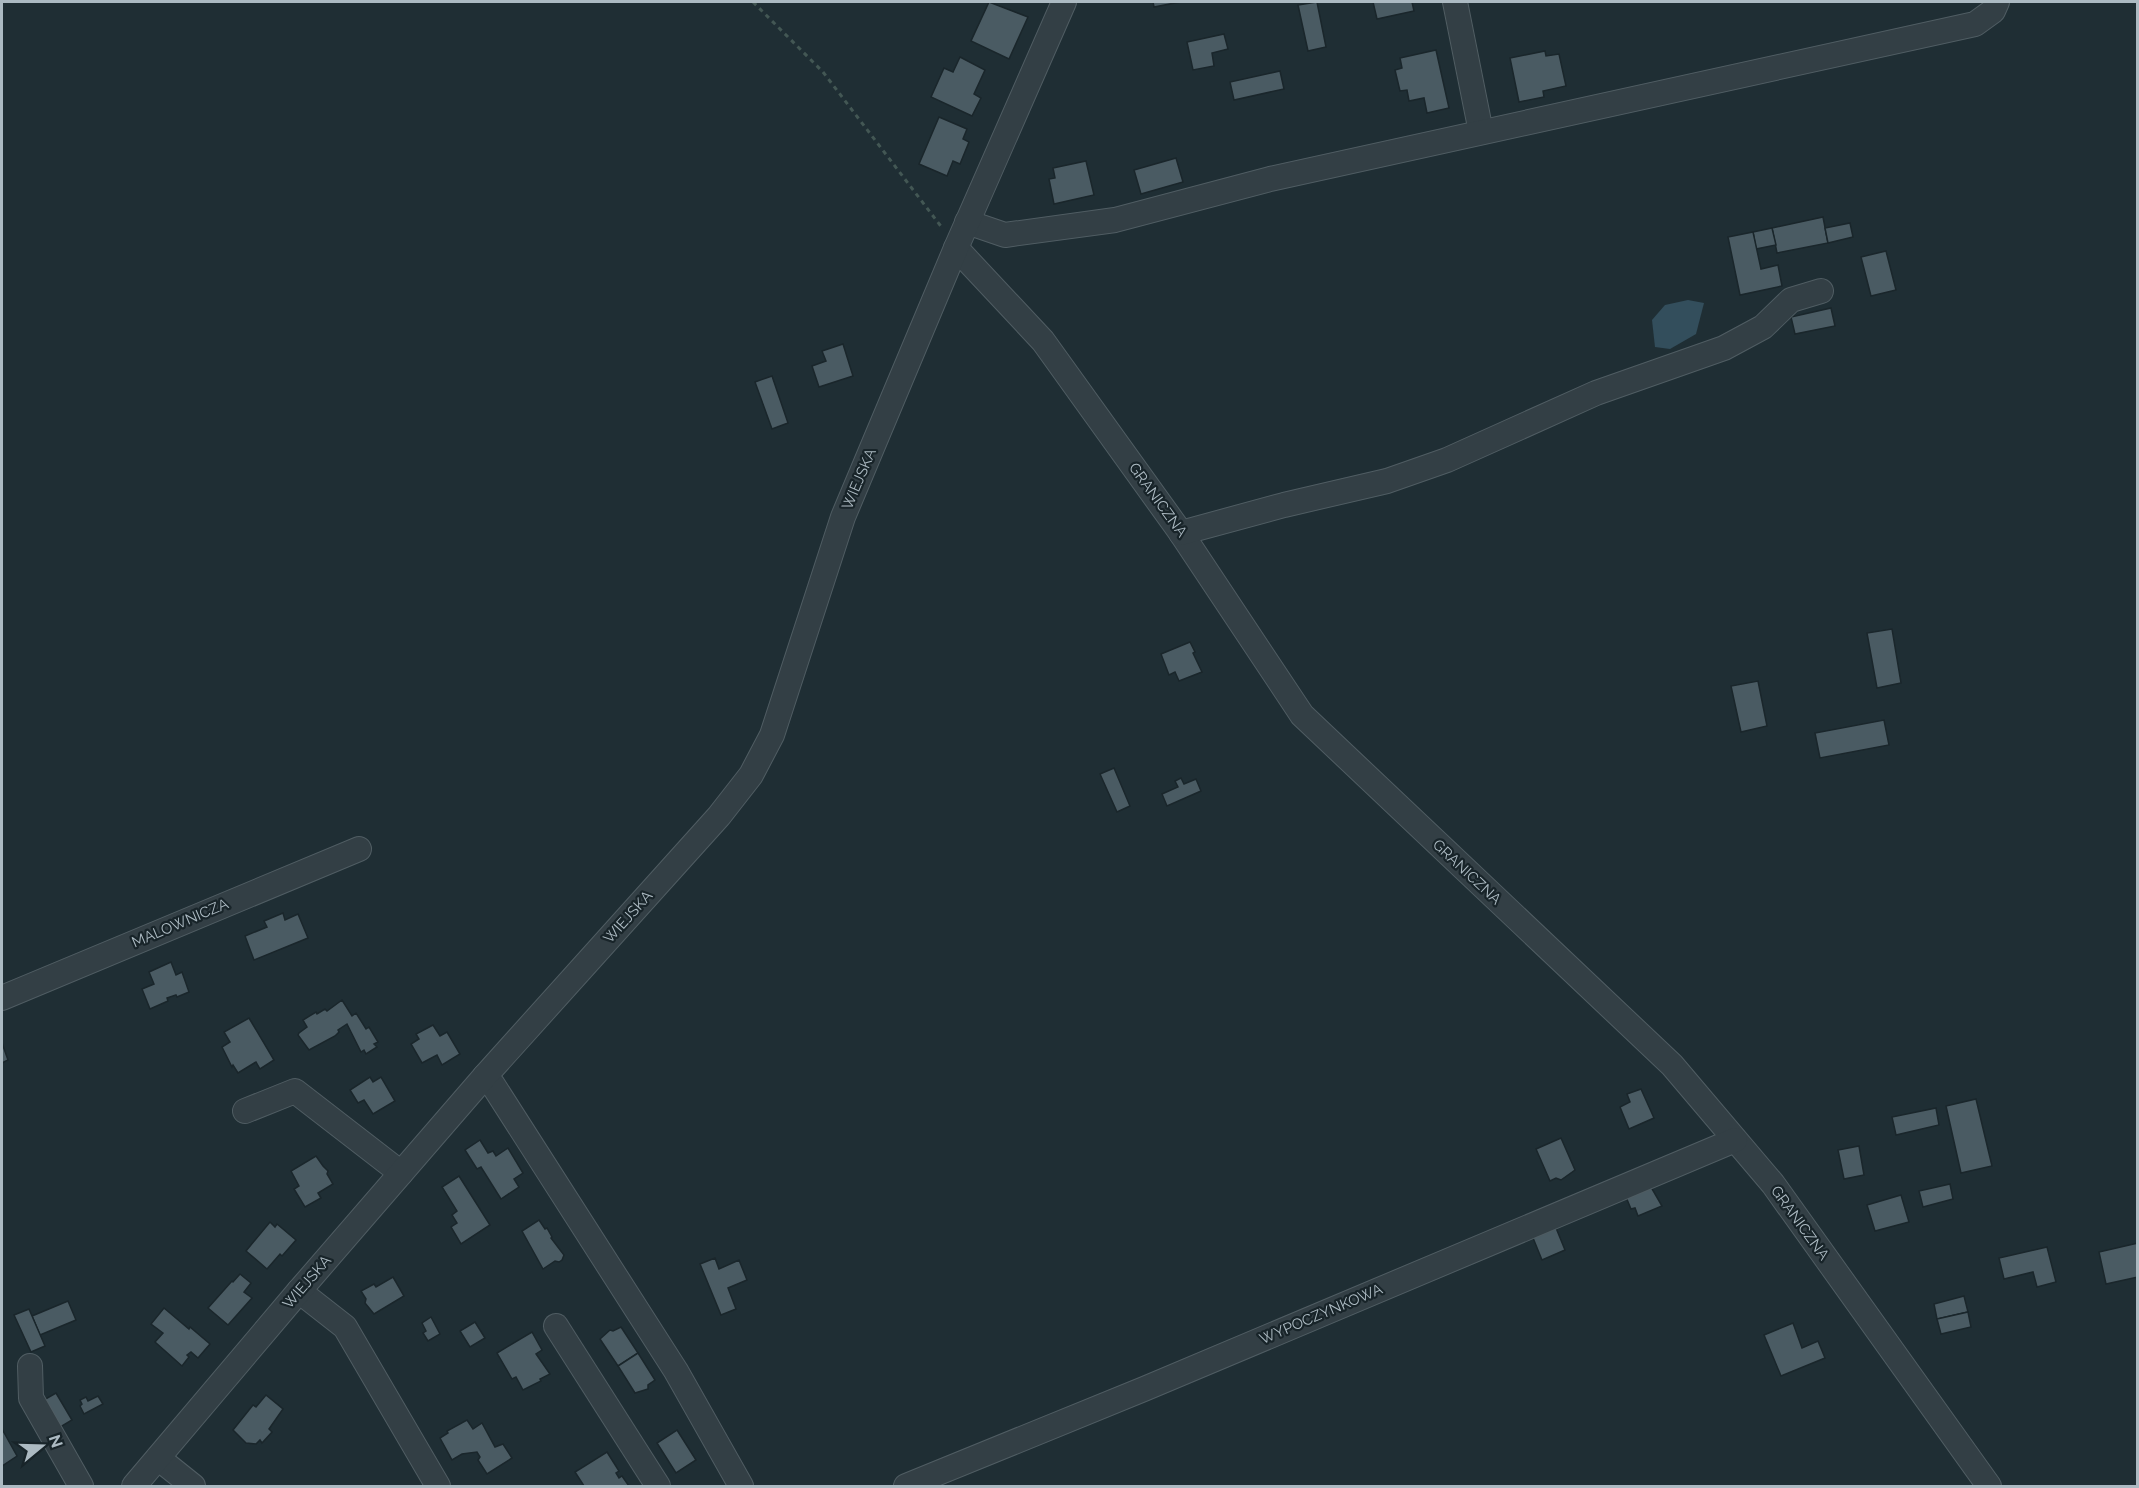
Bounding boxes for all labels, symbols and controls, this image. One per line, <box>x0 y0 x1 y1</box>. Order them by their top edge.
street label: WIEJSKA <box>838 446 880 512</box>
street label: GRANICZNA <box>1125 459 1191 541</box>
street label: GRANICZNA <box>1429 836 1505 908</box>
street label: WIEJSKA <box>600 887 656 947</box>
street label: MALOWNICZA <box>129 895 231 951</box>
street label: GRANICZNA <box>1767 1182 1833 1264</box>
street label: WIEJSKA <box>279 1252 335 1312</box>
street label: WYPOCZYNKOWA <box>1257 1280 1385 1348</box>
north arrow <box>12 1416 72 1476</box>
text: N <box>45 1432 67 1450</box>

